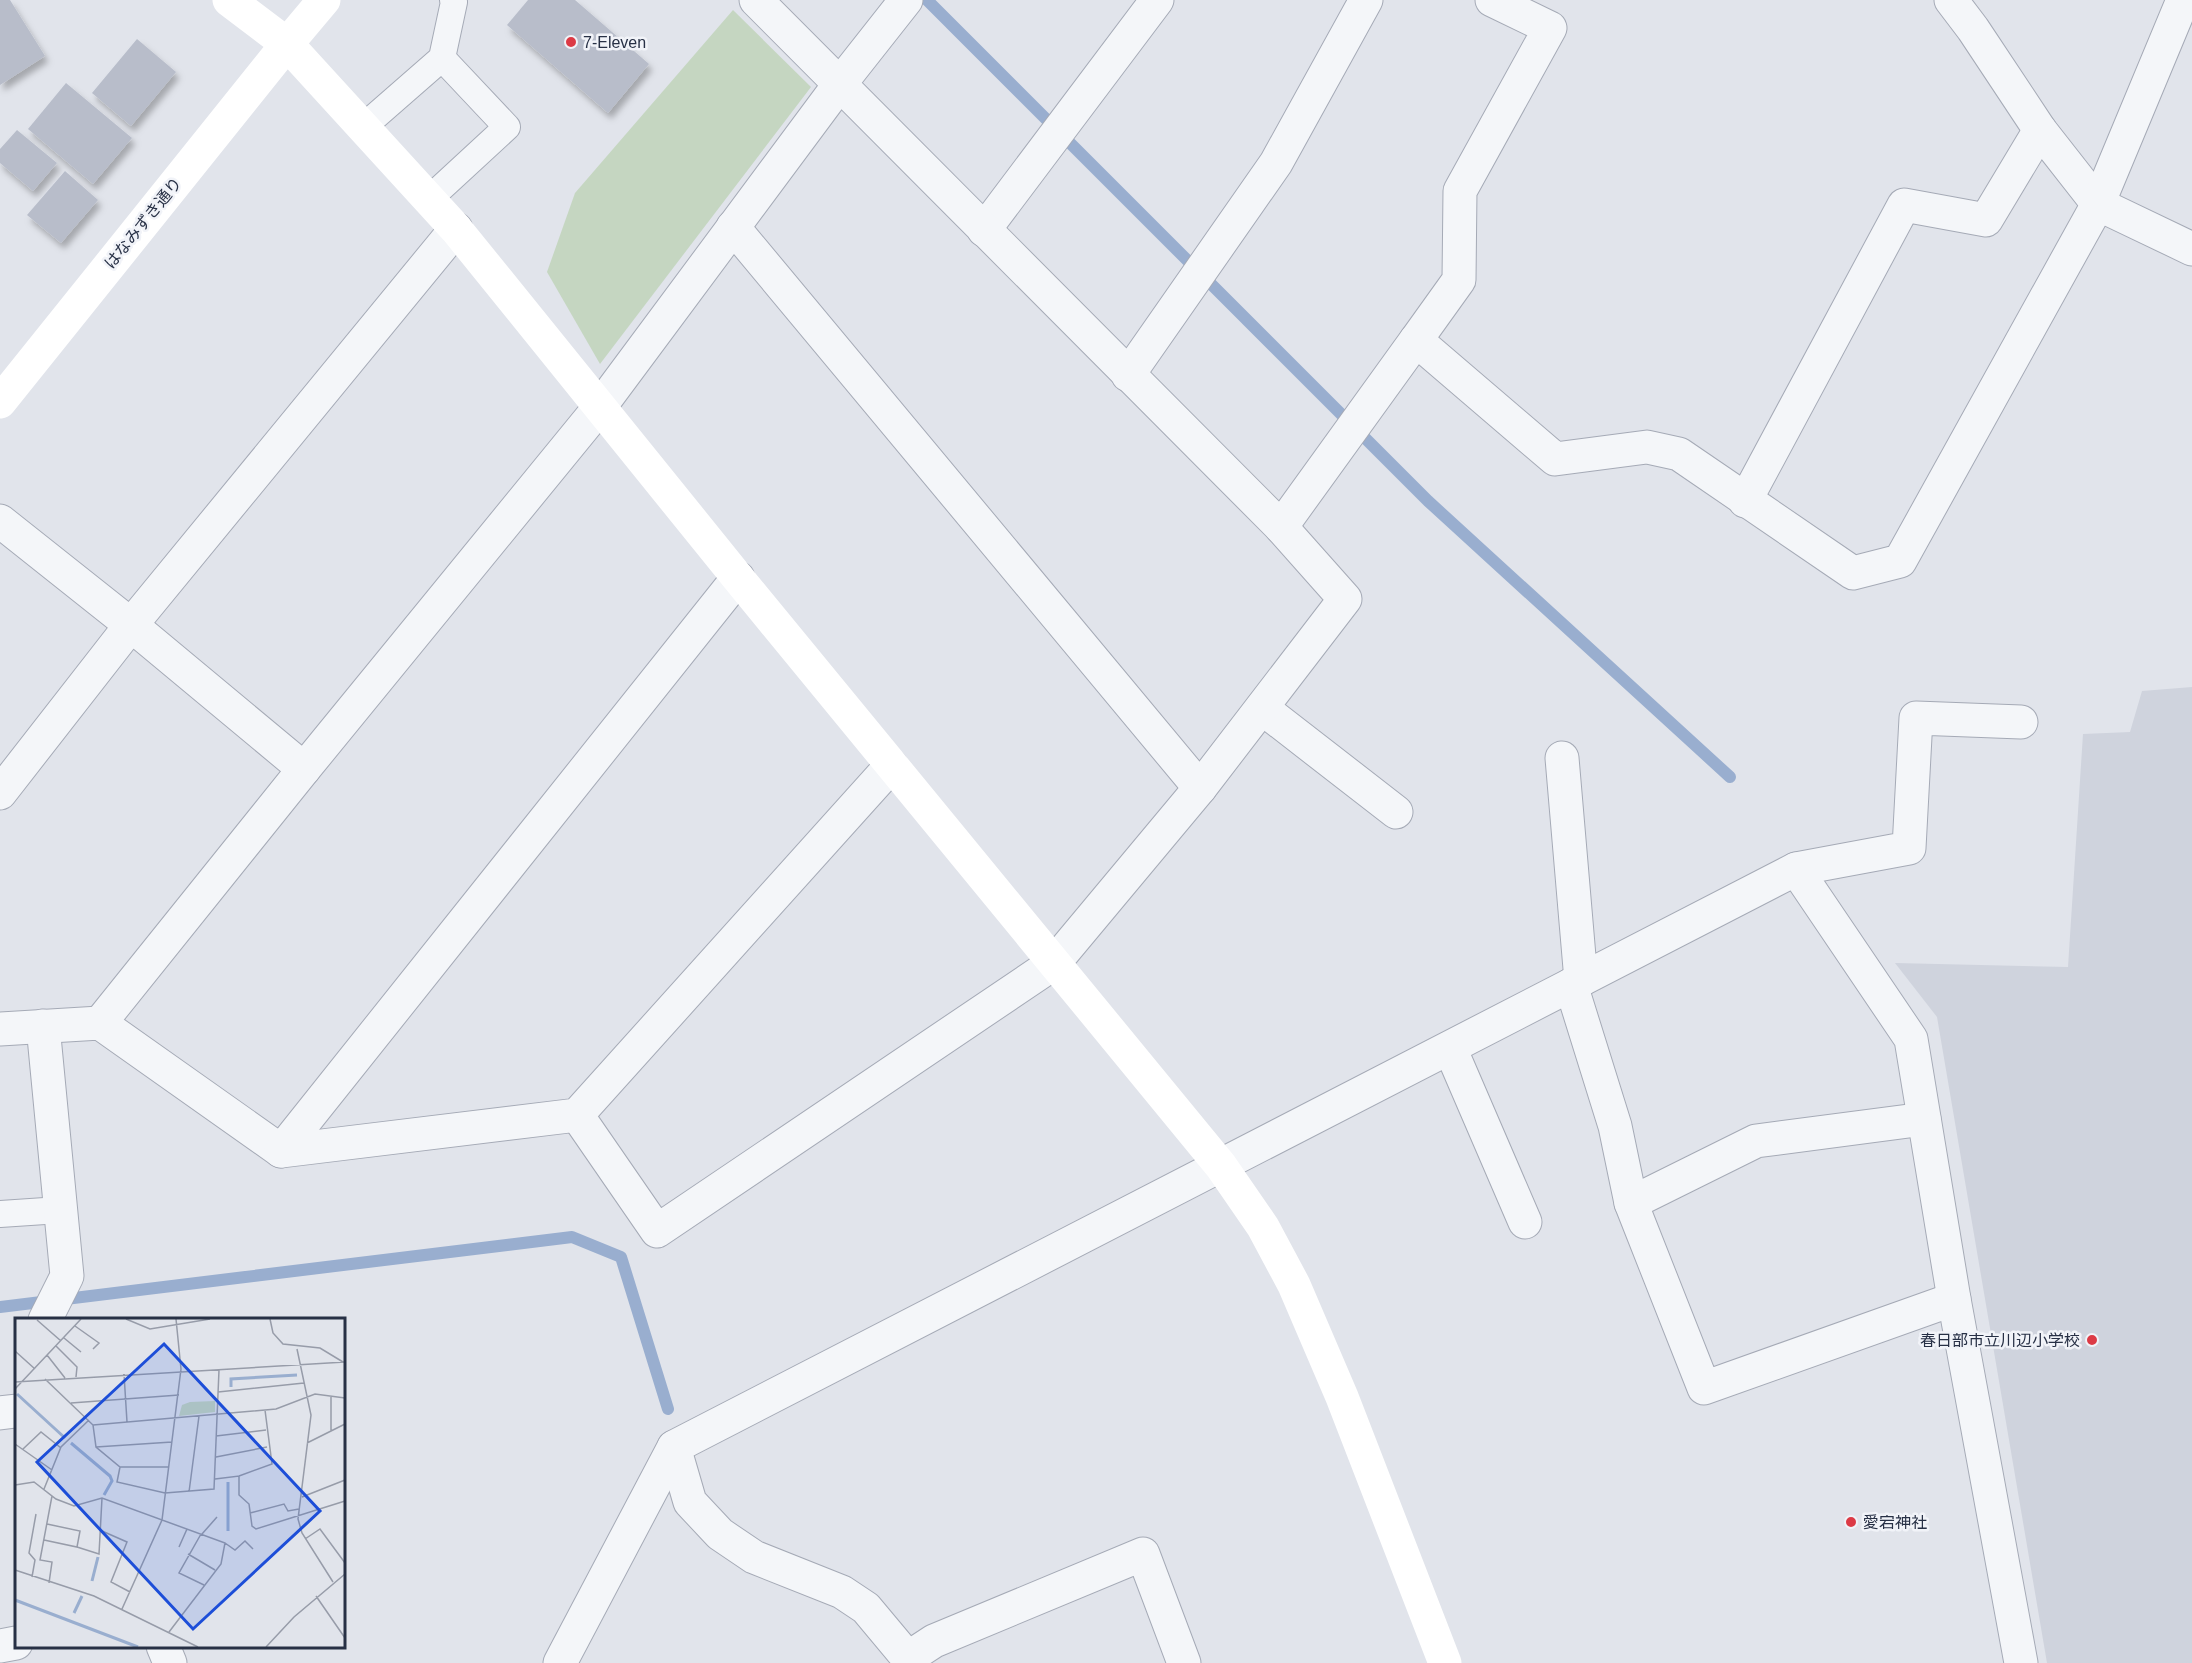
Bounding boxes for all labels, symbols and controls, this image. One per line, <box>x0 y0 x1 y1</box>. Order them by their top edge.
place label: 7-Eleven <box>583 34 646 51</box>
marker: 7-Eleven <box>564 35 578 49</box>
street label: はなみずき通り <box>101 174 185 272</box>
inset map <box>15 1318 345 1648</box>
place label: 春日部市立川辺小学校 <box>1920 1332 2080 1349</box>
marker: 春日部市立川辺小学校 <box>2085 1333 2099 1347</box>
place label: 愛宕神社 <box>1863 1514 1927 1531</box>
marker: 愛宕神社 <box>1844 1515 1858 1529</box>

